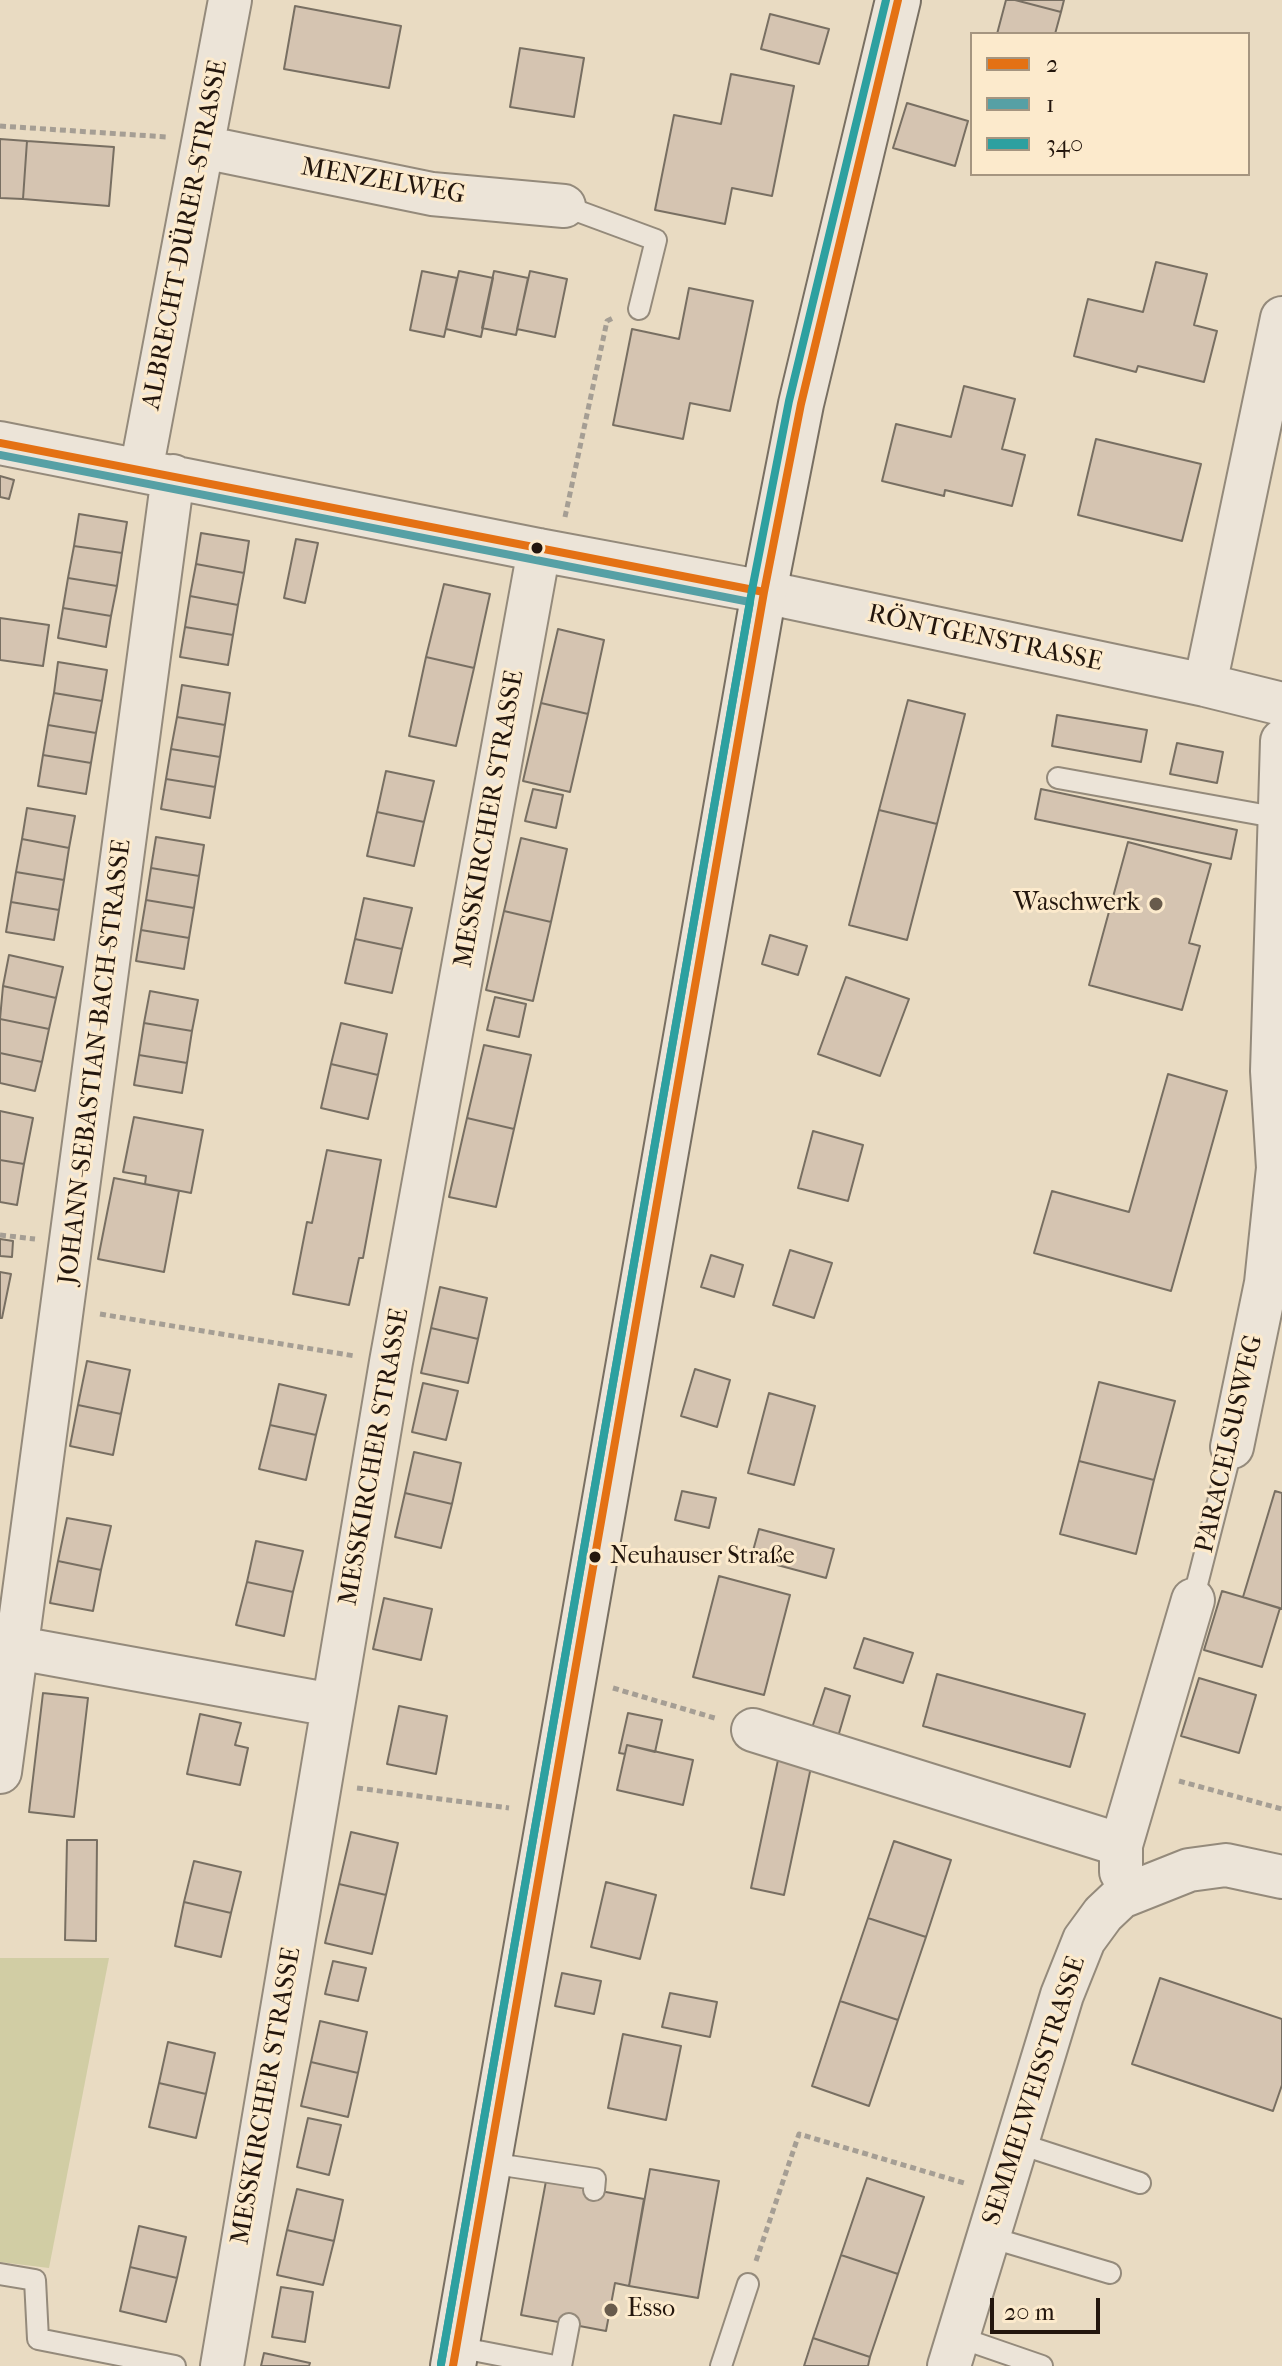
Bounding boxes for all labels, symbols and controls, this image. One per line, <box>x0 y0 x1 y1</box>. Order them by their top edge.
legend <box>970 32 1250 176</box>
text: 2 <box>1046 50 1058 78</box>
street label: ALBRECHT-DÜRER-STRASSE <box>137 57 235 413</box>
text: 1 <box>1046 90 1055 118</box>
text: 340 <box>1046 130 1083 158</box>
street label: MENZELWEG <box>298 152 468 212</box>
unlabelled marker <box>529 540 545 556</box>
street label: RÖNTGENSTRASSE <box>865 599 1105 679</box>
street label: MESSKIRCHER STRASSE <box>448 668 532 970</box>
street label: JOHANN-SEBASTIAN-BACH-STRASSE <box>53 838 139 1286</box>
place label: Waschwerk <box>1013 888 1140 920</box>
marker: Waschwerk <box>1147 895 1165 913</box>
street label: MESSKIRCHER STRASSE <box>333 1306 417 1608</box>
street label: PARACELSUSWEG <box>1190 1332 1270 1556</box>
place label: Neuhauser Straße <box>610 1543 795 1571</box>
marker: Neuhauser Straße <box>587 1549 603 1565</box>
street label: MESSKIRCHER STRASSE <box>225 1945 309 2247</box>
street label: SEMMELWEISSTRASSE <box>977 1953 1093 2229</box>
scale bar <box>994 2282 1104 2332</box>
place label: Esso <box>627 2294 675 2326</box>
text: 20 m <box>1004 2298 1055 2326</box>
marker: Esso <box>602 2301 620 2319</box>

